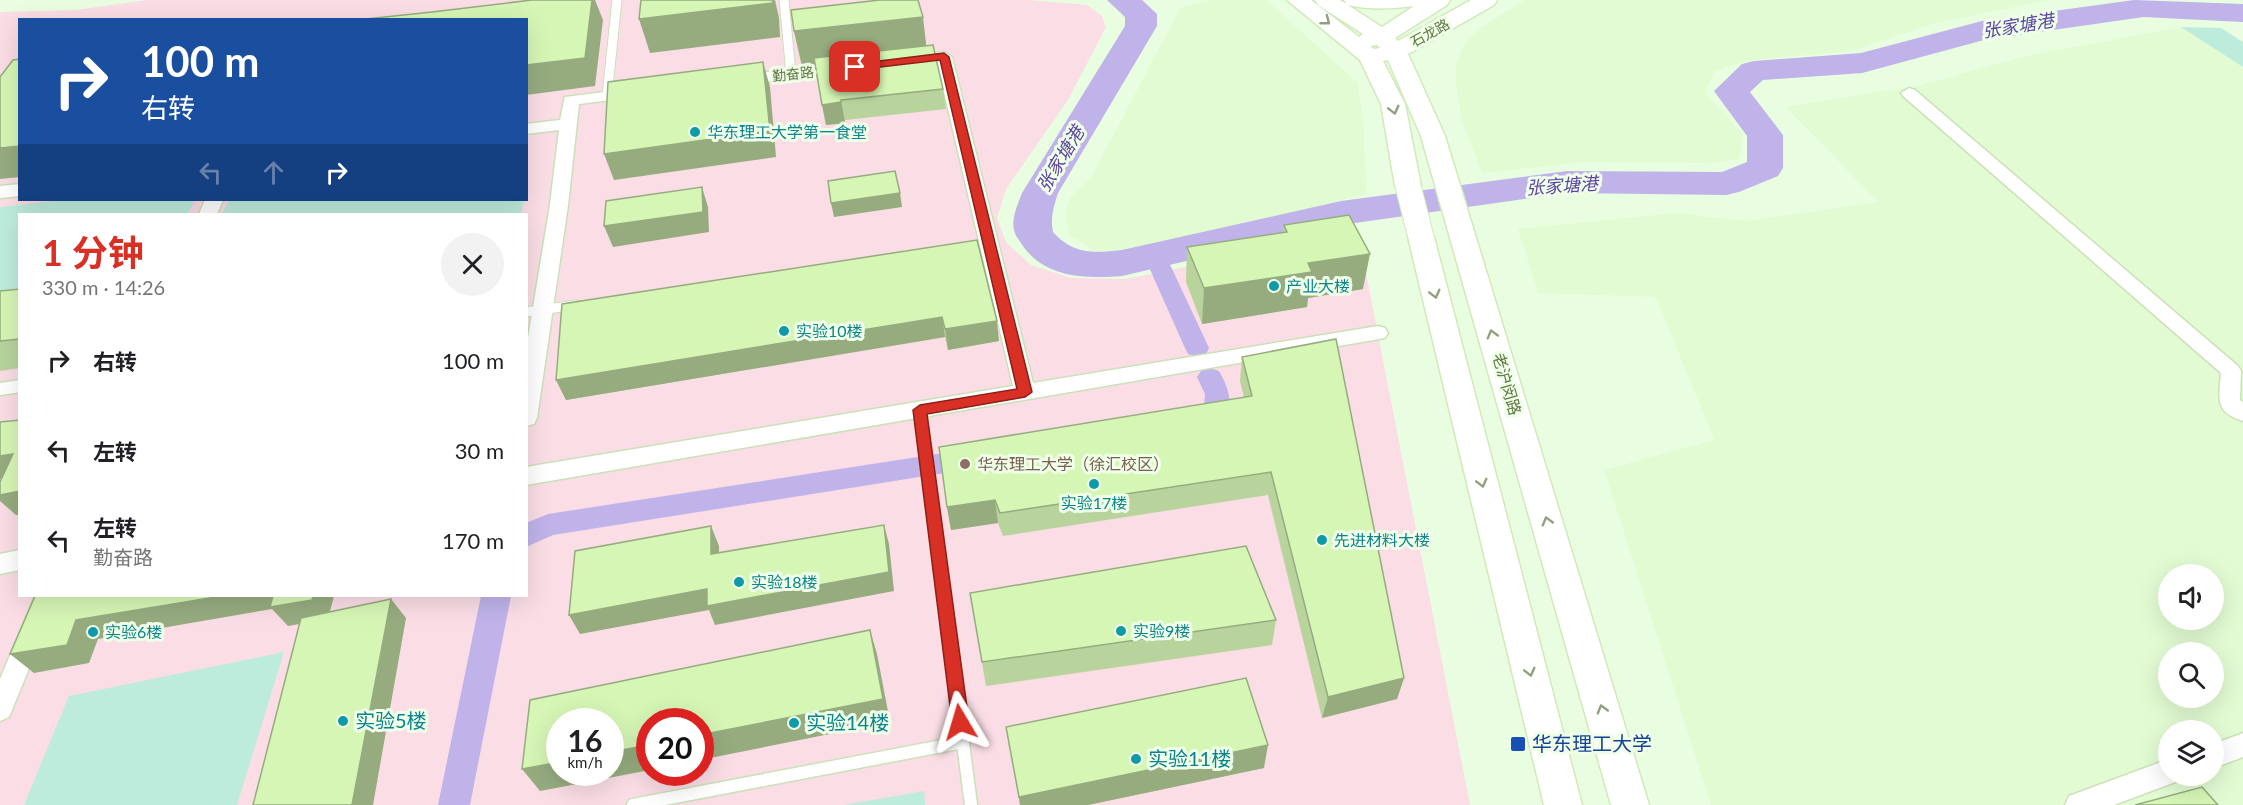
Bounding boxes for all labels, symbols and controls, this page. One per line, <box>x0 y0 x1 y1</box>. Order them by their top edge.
water label: 张家塘港 <box>1981 8 2058 42</box>
one-way arrow <box>1319 14 1330 25</box>
street label: 石龙路 <box>1407 15 1452 50</box>
text: 100 m <box>141 36 259 86</box>
pin <box>829 41 880 92</box>
icon: right <box>42 42 120 120</box>
icon: arrive <box>838 50 871 83</box>
street label: 勤奋路 <box>771 63 815 84</box>
text: 右转 <box>141 91 195 124</box>
one-way arrow <box>1386 105 1399 115</box>
water label: 张家塘港 <box>1032 119 1090 195</box>
place label: 华东理工大学第一食堂 <box>707 122 867 141</box>
marker: 华东理工大学第一食堂 <box>688 125 702 139</box>
icon: left <box>194 156 227 189</box>
icon: ahead <box>257 156 290 189</box>
icon: right <box>320 156 353 189</box>
water label: 张家塘港 <box>1525 171 1602 198</box>
text: 1 分钟 <box>42 230 144 274</box>
button: close <box>441 233 504 296</box>
text: 330 m · 14:26 <box>42 275 165 299</box>
place label: 产业大楼 <box>1286 276 1350 295</box>
marker: 产业大楼 <box>1267 279 1281 293</box>
one-way arrow <box>1427 289 1440 299</box>
place label: 实验10楼 <box>796 321 863 340</box>
marker: 实验10楼 <box>777 324 791 338</box>
one-way arrow <box>1487 329 1499 340</box>
icon: right <box>42 344 75 377</box>
text: 100 m <box>442 347 504 374</box>
text: 右转 <box>93 348 137 375</box>
street label: 老沪闵路 <box>1490 350 1525 417</box>
icon: left <box>42 434 75 467</box>
text: 30 m <box>455 437 504 464</box>
text: 左转 <box>93 438 137 465</box>
place label: 华东理工大学（徐汇校区） <box>977 454 1169 473</box>
marker: 华东理工大学（徐汇校区） <box>958 457 972 471</box>
marker: 实验17楼 <box>1087 477 1101 491</box>
one-way arrow <box>1475 478 1488 488</box>
place label: 实验17楼 <box>1061 493 1127 512</box>
text: 左转 <box>93 514 137 541</box>
one-way arrow <box>1542 517 1554 527</box>
icon: left <box>42 524 75 557</box>
text: 170 m <box>442 527 504 554</box>
place label: 先进材料大楼 <box>1334 530 1430 549</box>
marker: 先进材料大楼 <box>1315 533 1329 547</box>
text: 勤奋路 <box>93 545 153 569</box>
map controls <box>2158 564 2224 786</box>
button: sound <box>2158 564 2224 630</box>
place label: 实验18楼 <box>751 572 818 591</box>
marker: 实验18楼 <box>732 575 746 589</box>
place label: 实验9楼 <box>1133 621 1190 640</box>
place label: 实验6楼 <box>105 622 162 641</box>
marker: 实验9楼 <box>1114 624 1128 638</box>
marker: 实验6楼 <box>86 625 100 639</box>
button: search <box>2158 642 2224 708</box>
one-way arrow <box>1522 667 1535 677</box>
position arrow <box>928 690 992 754</box>
one-way arrow <box>1597 704 1609 714</box>
place label: 实验5楼 <box>355 708 427 732</box>
speed limit sign: 20 <box>636 708 714 786</box>
place label: 实验14楼 <box>806 710 889 734</box>
marker: 实验5楼 <box>336 714 350 728</box>
marker: 实验14楼 <box>787 716 801 730</box>
button: layers <box>2158 720 2224 786</box>
text: 16 <box>568 722 602 758</box>
place label: 华东理工大学 <box>1532 731 1652 755</box>
marker: 华东理工大学 <box>1509 735 1527 753</box>
place label: 实验11楼 <box>1148 746 1231 770</box>
marker: 实验11楼 <box>1129 752 1143 766</box>
text: km/h <box>567 753 603 771</box>

